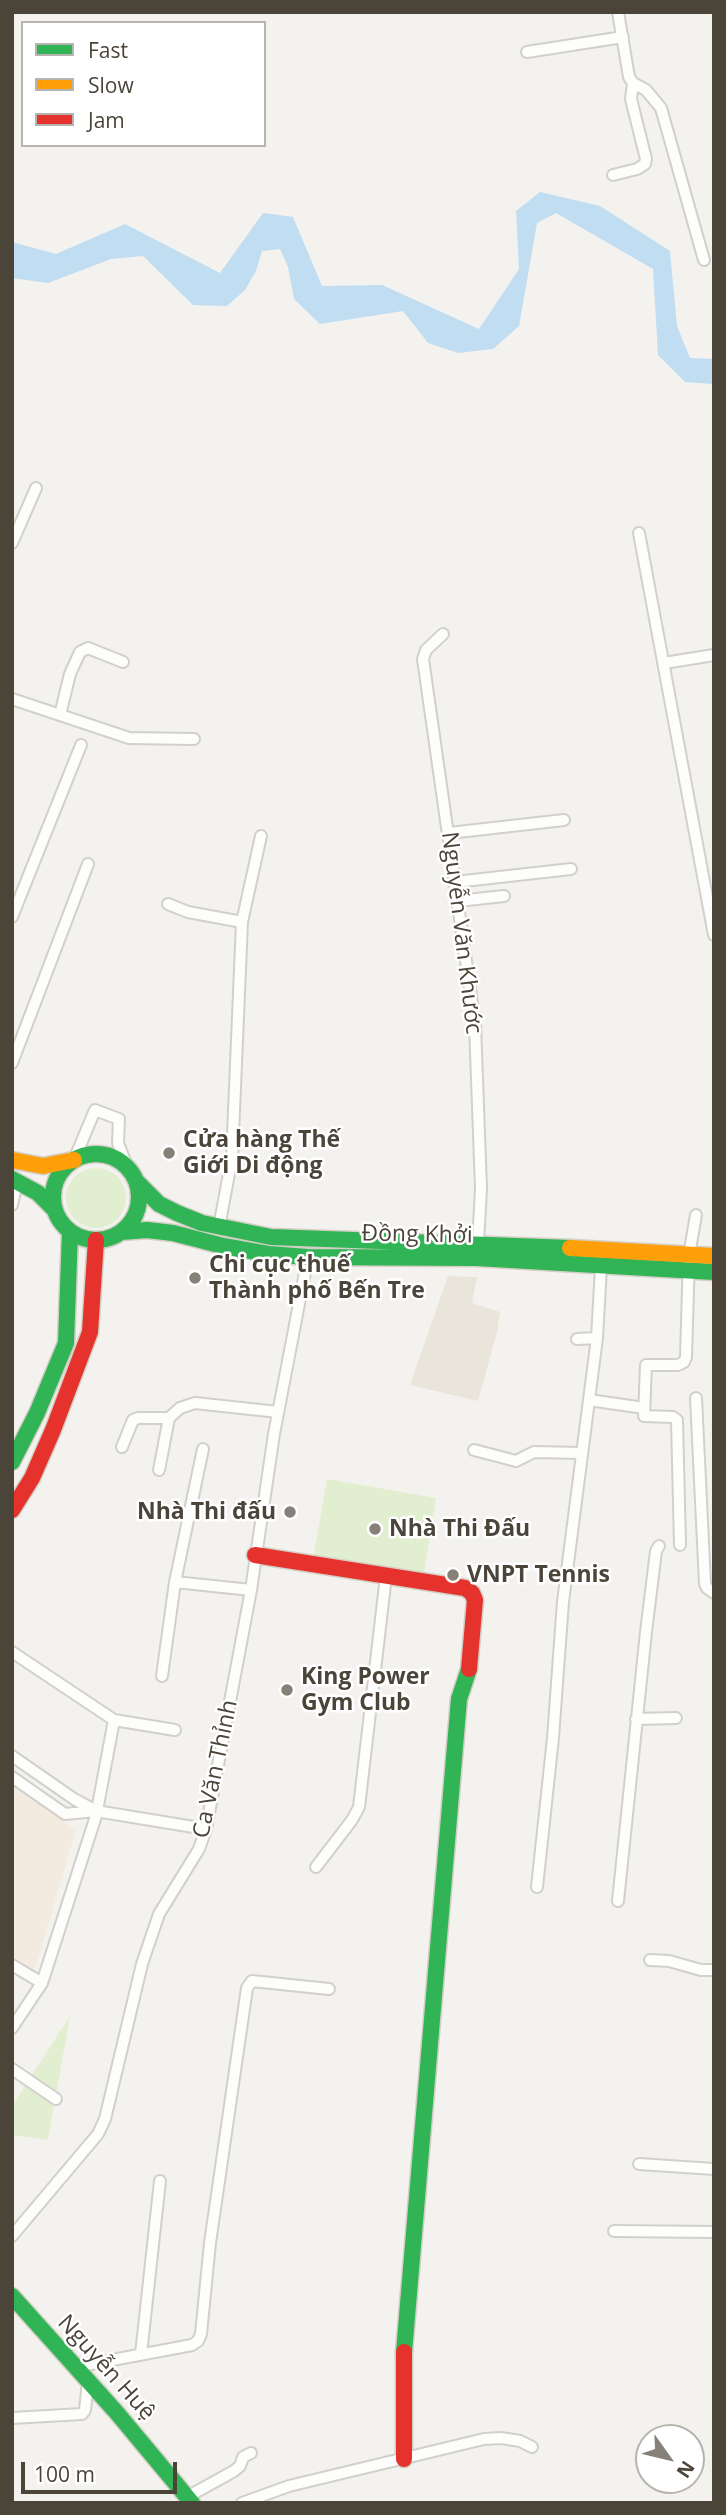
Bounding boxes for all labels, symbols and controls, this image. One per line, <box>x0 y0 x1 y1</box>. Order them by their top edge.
legend <box>21 21 266 147</box>
text: Fast <box>88 36 128 64</box>
text: Slow <box>88 71 134 99</box>
text: Jam <box>88 106 125 134</box>
street label: Nguyễn Văn Khước <box>435 830 487 1036</box>
place label: Cửa hàng Thế Giới Di động <box>183 1126 340 1180</box>
marker: Cửa hàng Thế Giới Di động <box>161 1145 177 1161</box>
street label: Đồng Khởi <box>361 1220 473 1250</box>
place label: Chi cục thuế Thành phố Bến Tre <box>209 1251 425 1305</box>
marker: Chi cục thuế Thành phố Bến Tre <box>187 1270 203 1286</box>
place label: Nhà Thi đấu <box>137 1498 276 1526</box>
marker: Nhà Thi đấu <box>282 1504 298 1520</box>
place label: Nhà Thi Đấu <box>389 1515 530 1543</box>
marker: Nhà Thi Đấu <box>367 1521 383 1537</box>
place label: VNPT Tennis <box>467 1561 610 1589</box>
marker: VNPT Tennis <box>445 1567 461 1583</box>
place label: King Power Gym Club <box>301 1663 430 1717</box>
marker: King Power Gym Club <box>279 1682 295 1698</box>
street label: Ca Văn Thỉnh <box>188 1697 244 1841</box>
street label: Nguyễn Huệ <box>51 2310 161 2426</box>
north arrow <box>635 2424 705 2494</box>
scale bar <box>24 2448 180 2492</box>
text: N <box>671 2456 701 2483</box>
text: 100 m <box>34 2460 95 2488</box>

